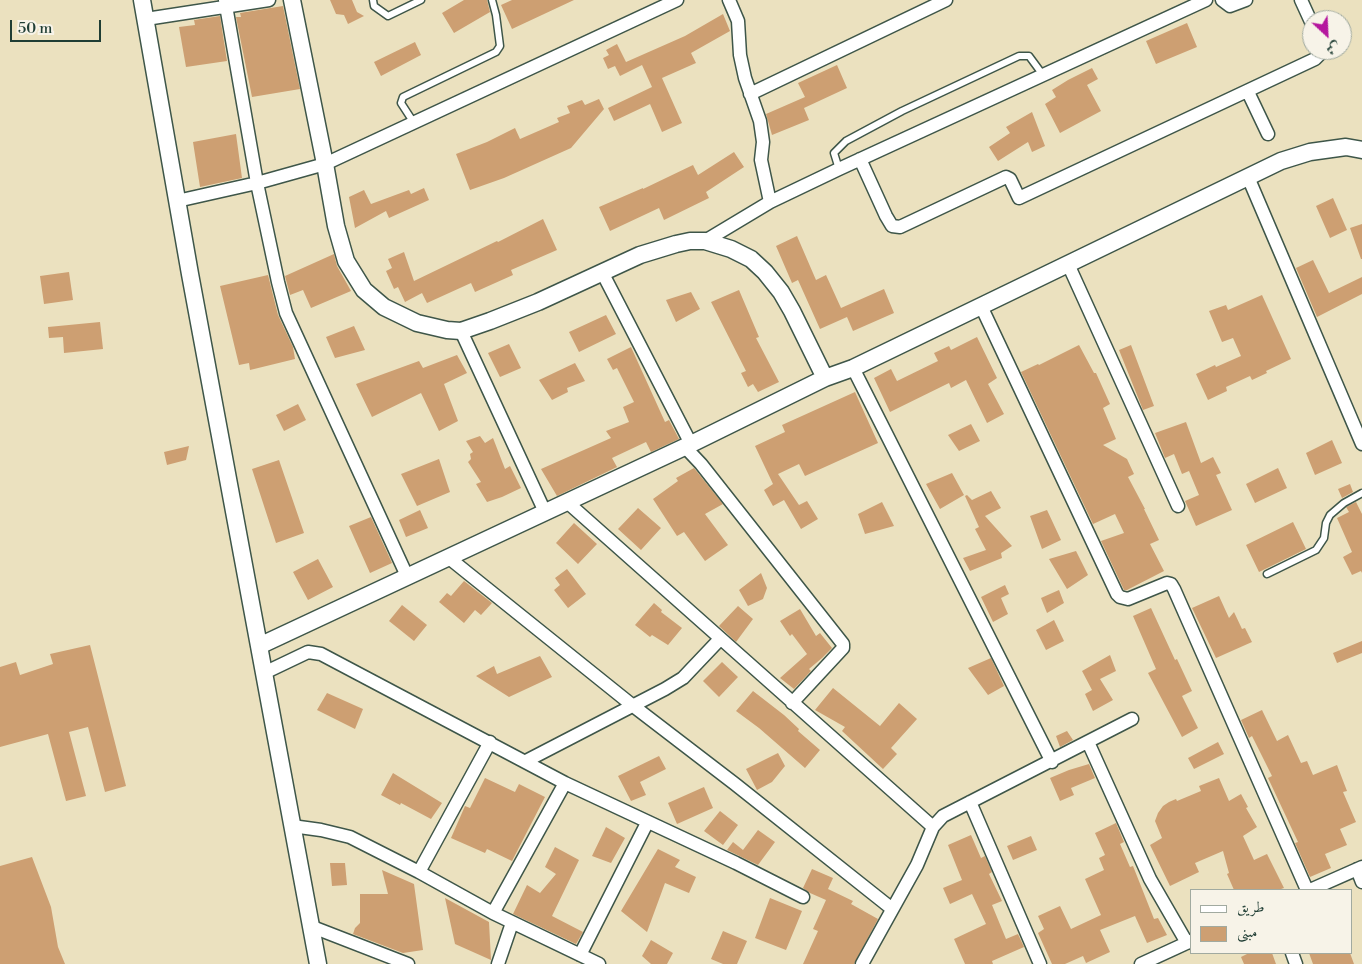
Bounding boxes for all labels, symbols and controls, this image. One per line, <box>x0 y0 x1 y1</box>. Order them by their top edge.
scale bar <box>12 10 104 42</box>
north arrow <box>1302 10 1352 60</box>
text: 50 m <box>18 19 52 38</box>
text: ش <box>1323 37 1343 59</box>
legend <box>1190 889 1352 954</box>
text: طريق <box>1237 898 1264 917</box>
text: مبنى <box>1237 923 1257 942</box>

